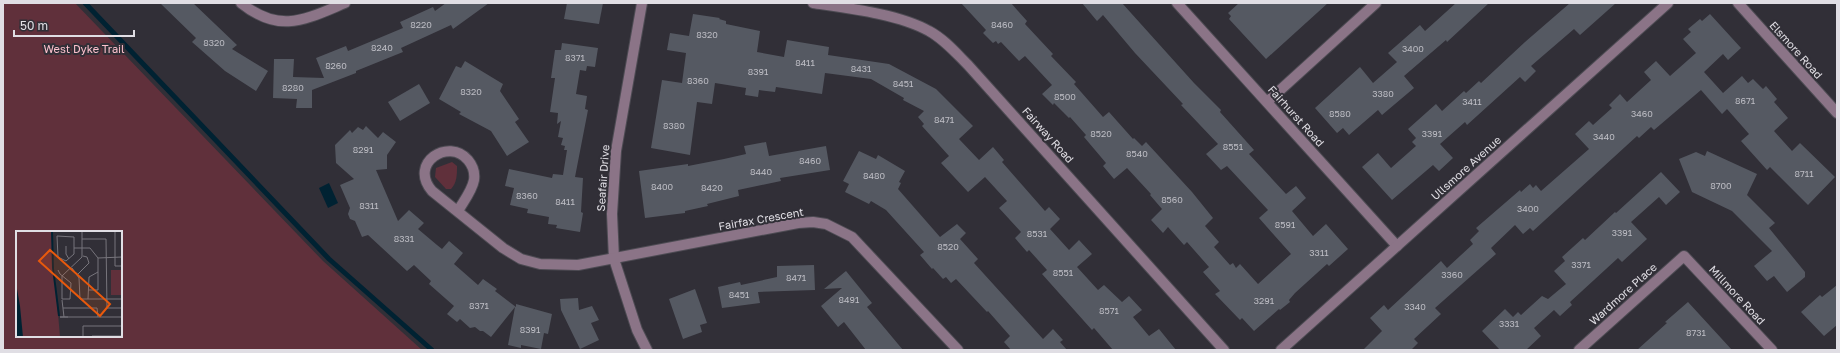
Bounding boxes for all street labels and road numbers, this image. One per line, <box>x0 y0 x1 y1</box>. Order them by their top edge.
street label: Elsmore Road <box>1767 18 1826 81</box>
street label: Fairhurst Road <box>1266 83 1327 149</box>
street label: Fairway Road <box>1020 104 1077 165</box>
street label: Ullsmore Avenue <box>1428 133 1503 202</box>
street label: Seafair Drive <box>594 144 611 212</box>
street label: Fairfax Crescent <box>717 205 804 232</box>
street label: Wardmore Place <box>1586 260 1659 327</box>
street label: Millmore Road <box>1707 262 1768 327</box>

